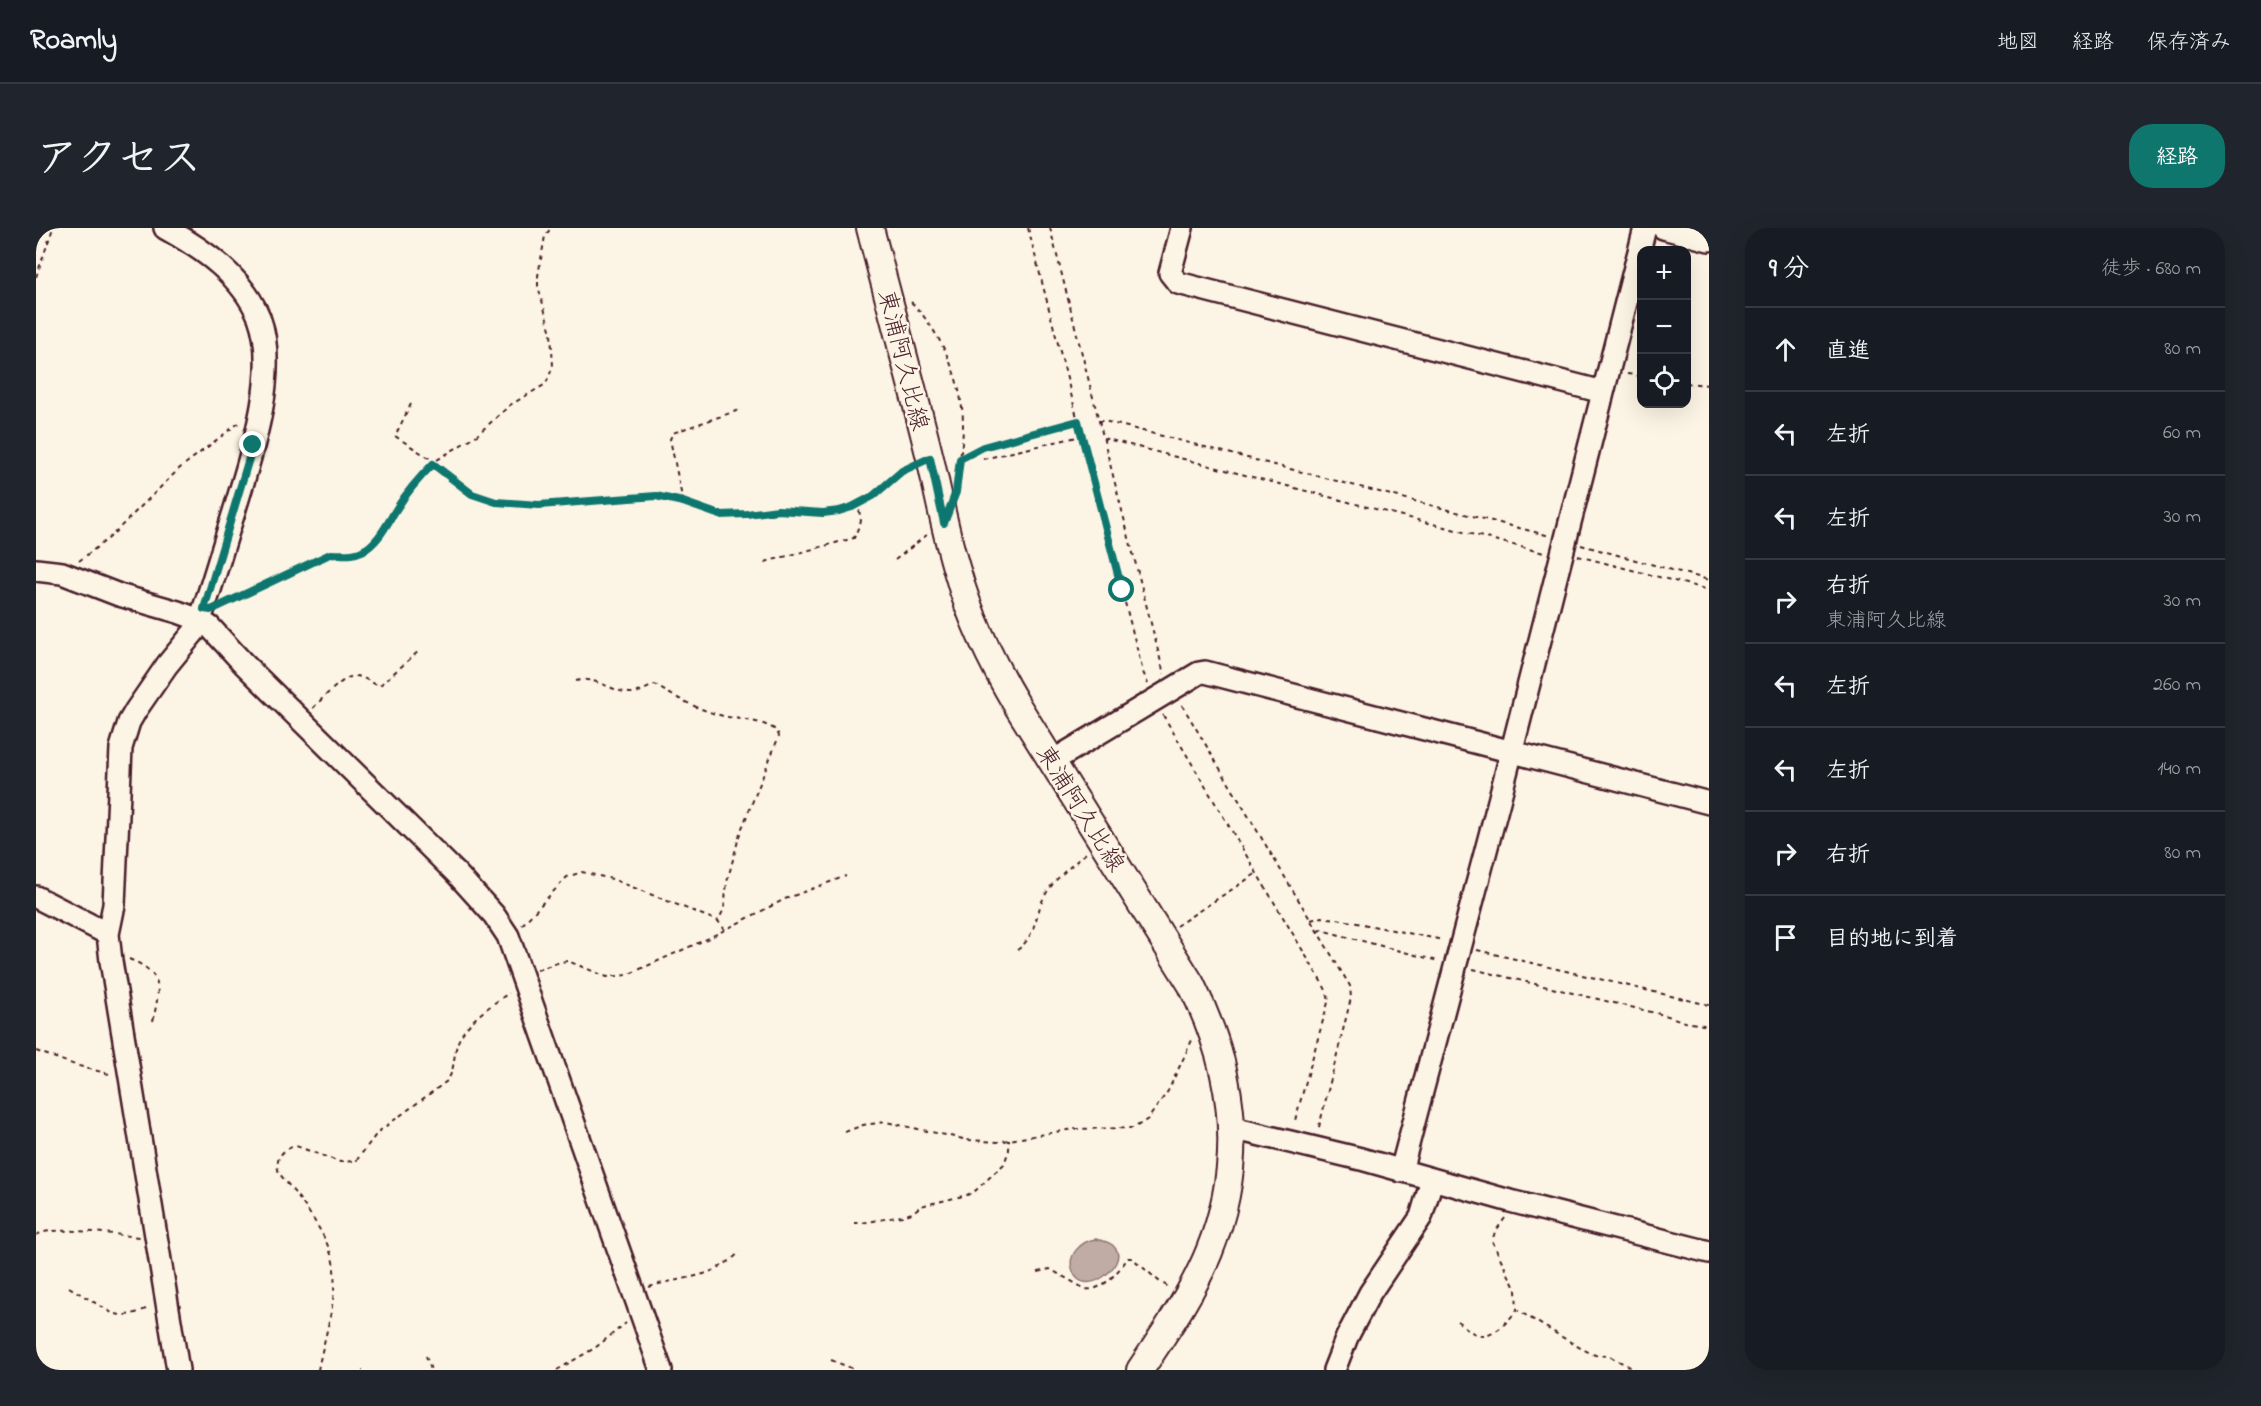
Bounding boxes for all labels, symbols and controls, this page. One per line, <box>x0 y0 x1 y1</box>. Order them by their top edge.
text: Roamly <box>30 21 117 62</box>
text: 地図 <box>1997 28 2039 58</box>
text: 経路 <box>2072 28 2114 58</box>
text: 保存済み <box>2147 28 2231 58</box>
button: 経路 <box>2129 124 2225 188</box>
text: アクセス <box>36 130 201 191</box>
map controls <box>1637 246 1691 408</box>
button: + <box>1637 246 1691 300</box>
text: 9 分 <box>1769 251 1809 289</box>
text: 徒歩 · 680 m <box>2101 255 2201 284</box>
street label: 東浦阿久比線 <box>867 287 936 435</box>
button: − <box>1637 300 1691 354</box>
icon: ahead <box>1769 333 1802 366</box>
text: 80 m <box>2164 335 2201 364</box>
text: 直進 <box>1826 336 1870 368</box>
button: locate <box>1637 354 1691 408</box>
icon: left <box>1769 417 1802 450</box>
text: 60 m <box>2163 419 2201 448</box>
text: 左折 <box>1826 420 1870 452</box>
route end <box>239 431 265 457</box>
icon: left <box>1769 501 1802 534</box>
text: 30 m <box>2164 503 2201 532</box>
text: 左折 <box>1826 504 1870 536</box>
text: 右折 <box>1826 571 1870 603</box>
route start <box>1108 576 1134 602</box>
icon: right <box>1769 585 1802 618</box>
text: 30 m <box>2164 587 2201 616</box>
text: 東浦阿久比線 <box>1826 607 1946 636</box>
icon: left <box>1769 669 1802 702</box>
text: 260 m <box>2153 671 2201 700</box>
text: 左折 <box>1826 672 1870 704</box>
street label: 東浦阿久比線 <box>1026 739 1132 880</box>
icon: left <box>1769 753 1802 786</box>
text: 140 m <box>2157 755 2201 784</box>
text: 左折 <box>1826 756 1870 788</box>
icon: right <box>1769 837 1802 870</box>
text: 80 m <box>2164 839 2201 868</box>
text: 右折 <box>1826 840 1870 872</box>
icon: arrive <box>1769 921 1802 954</box>
text: 目的地に到着 <box>1826 924 1958 956</box>

